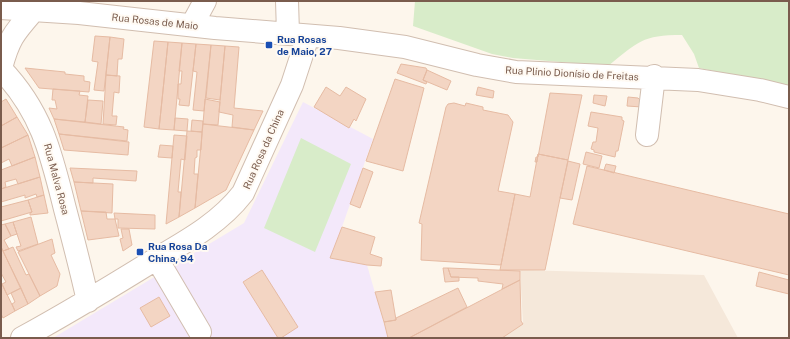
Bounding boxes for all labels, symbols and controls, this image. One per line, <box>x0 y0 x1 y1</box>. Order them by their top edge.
street label: Rua Rosas de Maio <box>111 10 199 32</box>
place label: Rua Rosas de Maio, 27 <box>277 33 332 57</box>
marker: Rua Rosas de Maio, 27 <box>264 40 274 50</box>
street label: Rua Plínio Dionísio de Freitas <box>505 64 639 82</box>
street label: Rua Rosa da China <box>240 107 286 191</box>
street label: Rua Malva Rosa <box>42 142 72 216</box>
place label: Rua Rosa Da China, 94 <box>148 240 208 264</box>
marker: Rua Rosa Da China, 94 <box>135 247 145 257</box>

